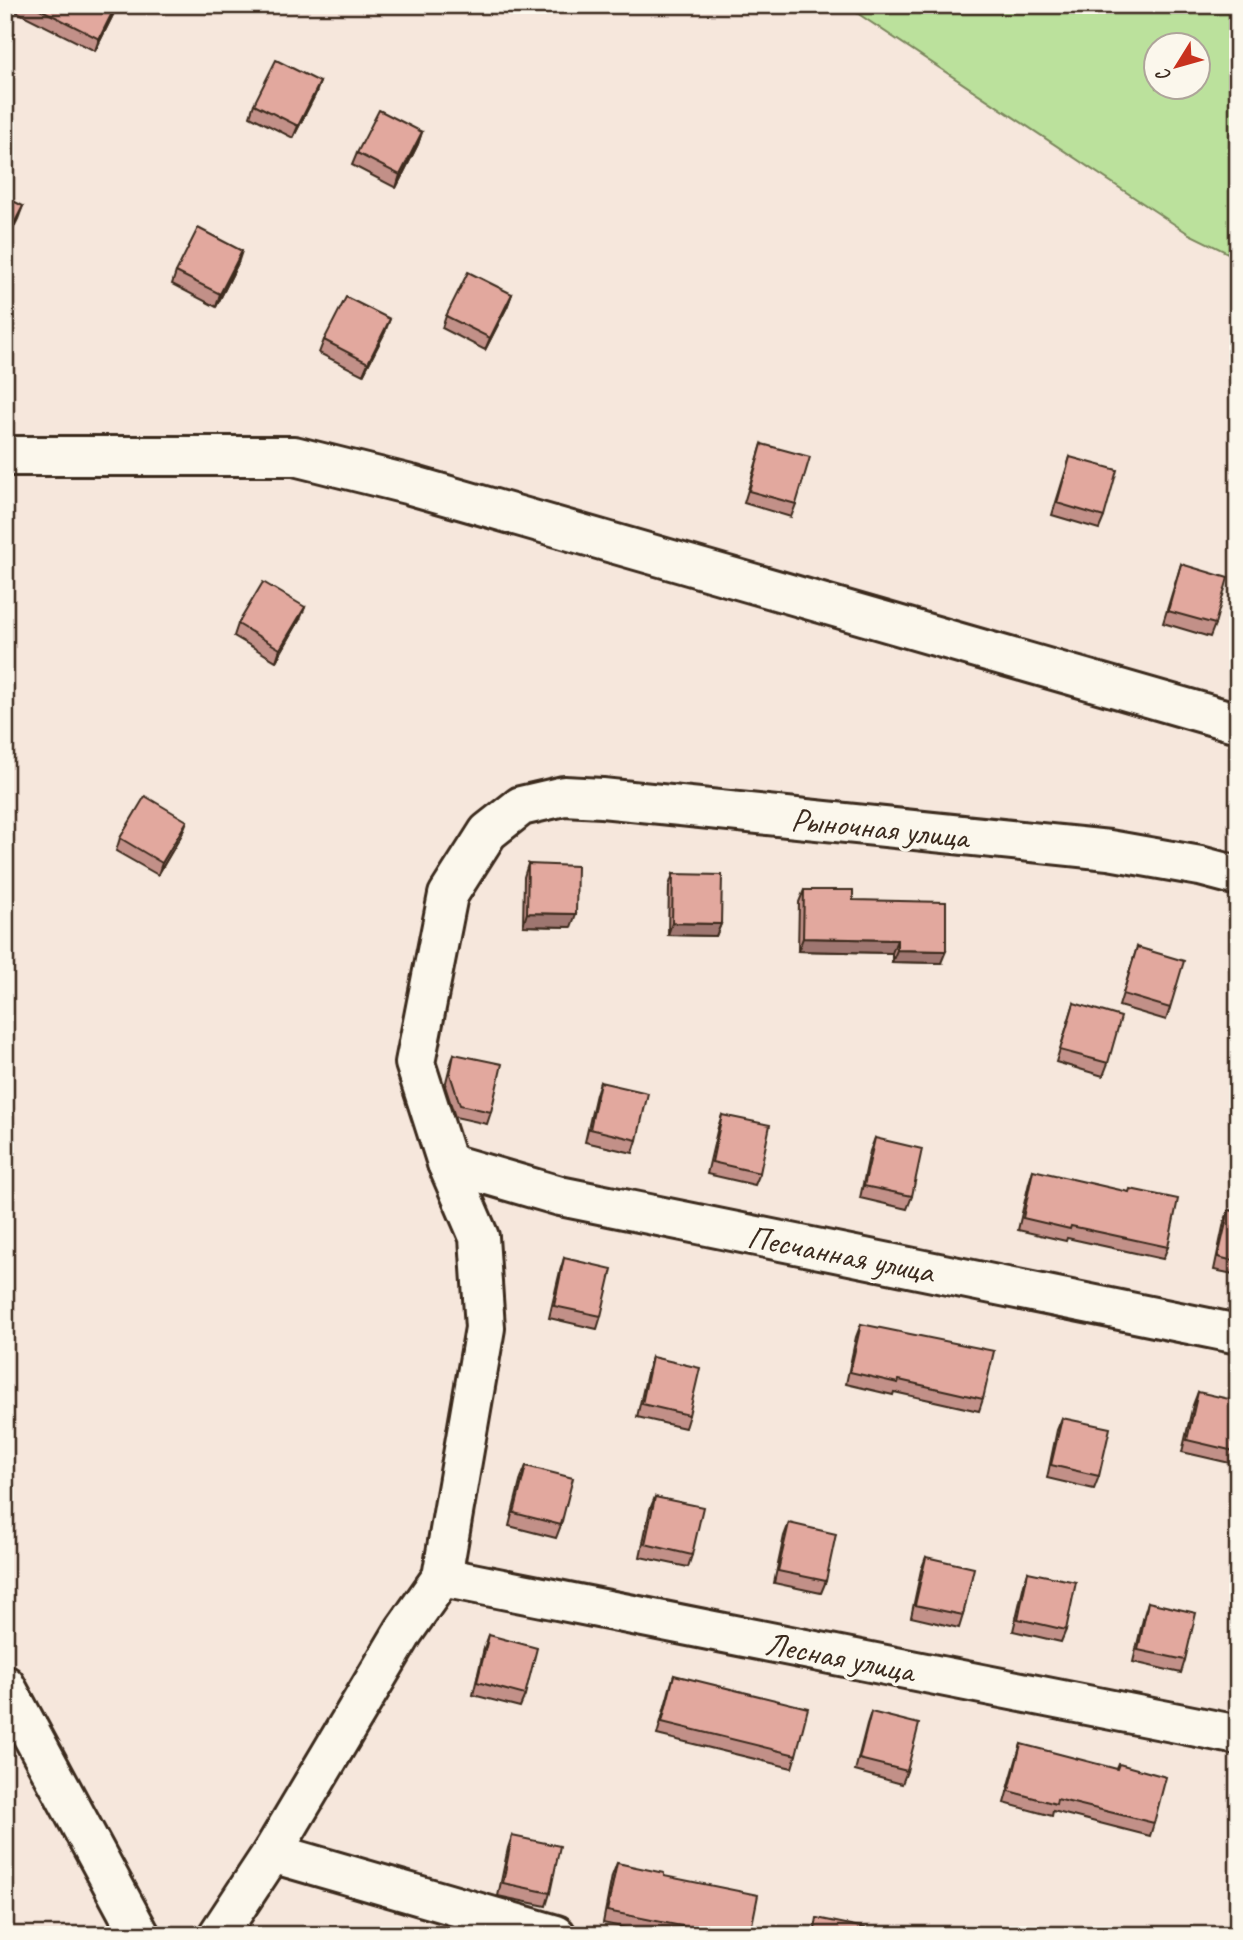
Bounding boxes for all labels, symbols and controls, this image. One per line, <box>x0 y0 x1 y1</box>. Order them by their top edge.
north arrow <box>1142 32 1212 102</box>
text: С <box>1150 63 1177 87</box>
street label: Рыночная улица <box>789 798 973 858</box>
street label: Песчанная улица <box>744 1215 940 1293</box>
street label: Лесная улица <box>762 1622 920 1692</box>

